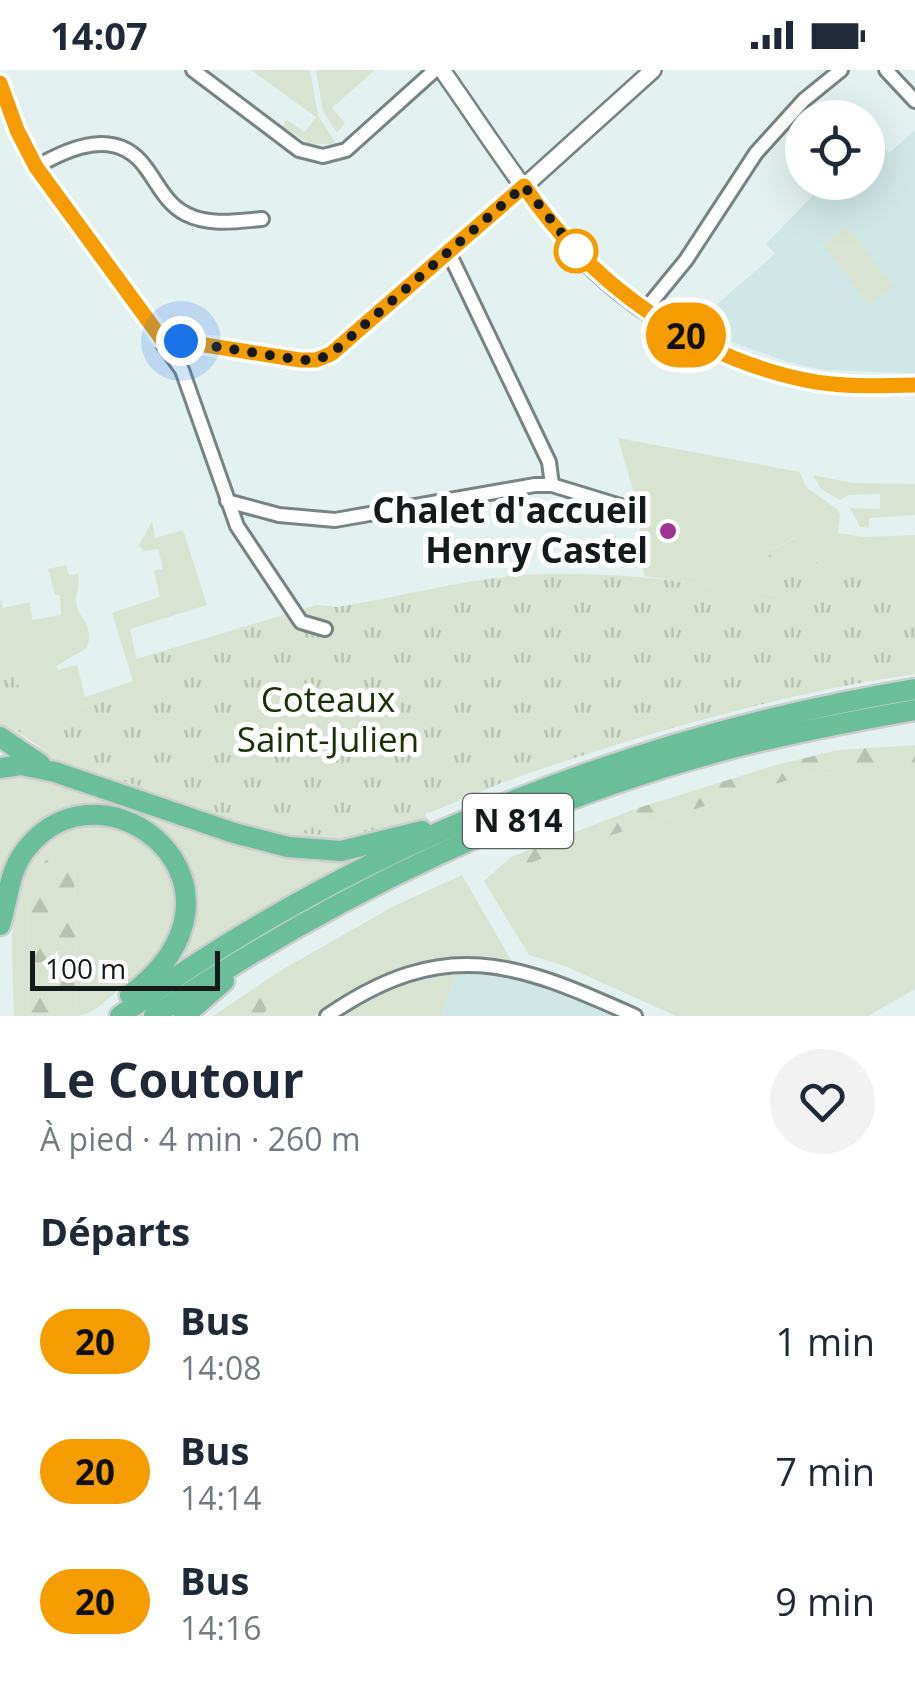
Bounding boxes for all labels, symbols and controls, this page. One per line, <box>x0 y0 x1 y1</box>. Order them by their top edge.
text: 14:07 <box>50 9 148 61</box>
map controls <box>785 100 885 200</box>
button: locate <box>785 100 885 200</box>
unlabelled marker <box>555 230 597 272</box>
line badge: 20 <box>641 302 731 368</box>
text: 20 <box>666 312 706 359</box>
your location <box>156 316 206 366</box>
place label: Chalet d'accueil Henry Castel <box>372 486 648 573</box>
marker: Chalet d'accueil Henry Castel <box>657 520 679 542</box>
park label: Coteaux Saint-Julien <box>237 675 419 762</box>
road number: N 814 <box>463 794 573 848</box>
scale bar <box>30 946 220 990</box>
text: 100 m <box>45 949 126 987</box>
text: Le Coutour <box>40 1047 304 1112</box>
button: heart <box>770 1049 875 1154</box>
text: À pied · 4 min · 260 m <box>40 1117 361 1160</box>
text: Départs <box>40 1205 190 1257</box>
text: Bus <box>180 1294 249 1346</box>
text: 1 min <box>775 1315 875 1367</box>
text: 20 <box>75 1318 115 1365</box>
text: 14:08 <box>180 1346 262 1389</box>
text: Bus <box>180 1424 249 1476</box>
text: 7 min <box>775 1445 875 1497</box>
text: 20 <box>75 1448 115 1495</box>
text: 14:14 <box>180 1476 262 1519</box>
text: Bus <box>180 1554 249 1606</box>
text: 9 min <box>775 1575 875 1627</box>
text: 20 <box>75 1578 115 1625</box>
text: 14:16 <box>180 1606 262 1649</box>

